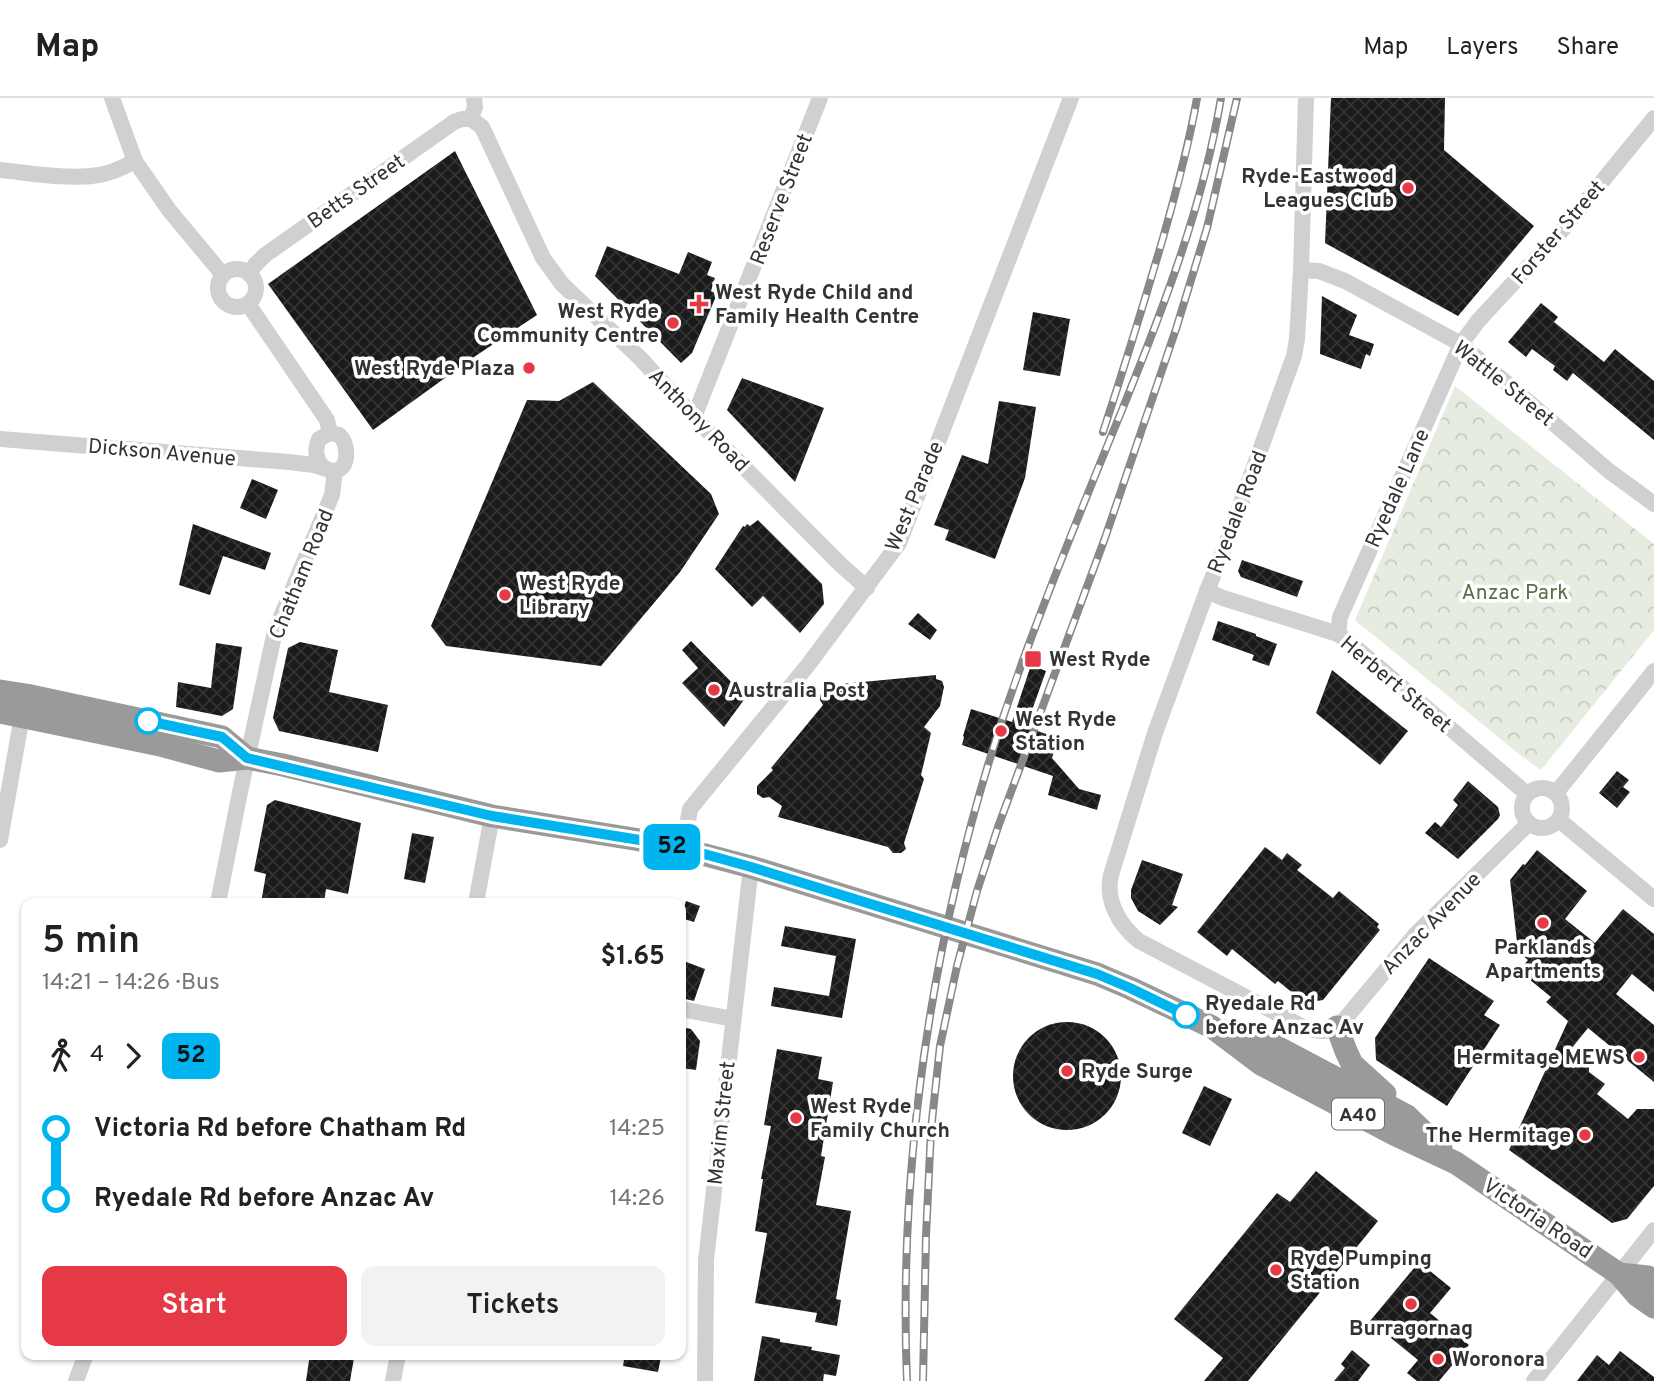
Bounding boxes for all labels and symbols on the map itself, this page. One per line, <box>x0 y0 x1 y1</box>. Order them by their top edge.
street label: Reserve Street <box>745 130 820 269</box>
street label: Betts Street <box>303 149 411 236</box>
place label: Ryde-Eastwood Leagues Club <box>1241 164 1394 215</box>
street label: Forster Street <box>1506 175 1612 291</box>
marker: Ryde-Eastwood Leagues Club <box>1400 180 1416 196</box>
place label: West Ryde Child and Family Health Centre <box>715 280 919 331</box>
marker: West Ryde Child and Family Health Centre <box>689 294 709 314</box>
place label: West Ryde Community Centre <box>477 299 659 350</box>
marker: West Ryde Community Centre <box>665 315 681 331</box>
street label: Wattle Street <box>1447 335 1559 433</box>
place label: West Ryde Plaza <box>354 356 515 383</box>
marker: West Ryde Plaza <box>521 360 537 376</box>
street label: Anthony Road <box>642 364 754 478</box>
street label: Ryedale Lane <box>1360 425 1437 552</box>
street label: Dickson Avenue <box>87 434 237 473</box>
street label: West Parade <box>880 437 951 556</box>
street label: Ryedale Road <box>1203 447 1274 578</box>
street label: Chatham Road <box>264 505 341 644</box>
place label: West Ryde Library <box>519 571 620 622</box>
park label: Anzac Park <box>1462 580 1568 607</box>
marker: West Ryde Library <box>497 587 513 603</box>
street label: Herbert Street <box>1334 631 1456 740</box>
place label: West Ryde <box>1049 647 1150 674</box>
marker: West Ryde <box>1023 649 1043 669</box>
place label: Australia Post <box>728 678 865 705</box>
marker: Australia Post <box>706 682 722 698</box>
place label: West Ryde Station <box>1015 707 1116 758</box>
unlabelled marker <box>135 708 161 734</box>
marker: West Ryde Station <box>993 723 1009 739</box>
line badge: 52 <box>640 824 704 870</box>
street label: Anzac Avenue <box>1376 867 1488 981</box>
marker: Parklands Apartments <box>1535 915 1551 931</box>
place label: Parklands Apartments <box>1485 935 1601 986</box>
place label: Ryedale Rd before Anzac Av <box>1205 991 1364 1042</box>
marker: Ryedale Rd before Anzac Av <box>1173 1002 1199 1028</box>
place label: Hermitage MEWS <box>1456 1045 1625 1072</box>
marker: Hermitage MEWS <box>1631 1049 1647 1065</box>
place label: Ryde Surge <box>1081 1059 1193 1086</box>
street label: Maxim Street <box>703 1060 742 1186</box>
marker: Ryde Surge <box>1059 1063 1075 1079</box>
place label: West Ryde Family Church <box>810 1094 950 1145</box>
road number: A40 <box>1332 1098 1384 1130</box>
marker: West Ryde Family Church <box>788 1110 804 1126</box>
place label: The Hermitage <box>1426 1123 1571 1150</box>
marker: The Hermitage <box>1577 1127 1593 1143</box>
street label: Victoria Road <box>1477 1173 1597 1266</box>
place label: Ryde Pumping Station <box>1290 1246 1432 1297</box>
marker: Ryde Pumping Station <box>1268 1262 1284 1278</box>
marker: Burragornag <box>1403 1296 1419 1312</box>
place label: Burragornag <box>1349 1316 1473 1343</box>
place label: Woronora <box>1452 1347 1545 1374</box>
marker: Woronora <box>1430 1351 1446 1367</box>

